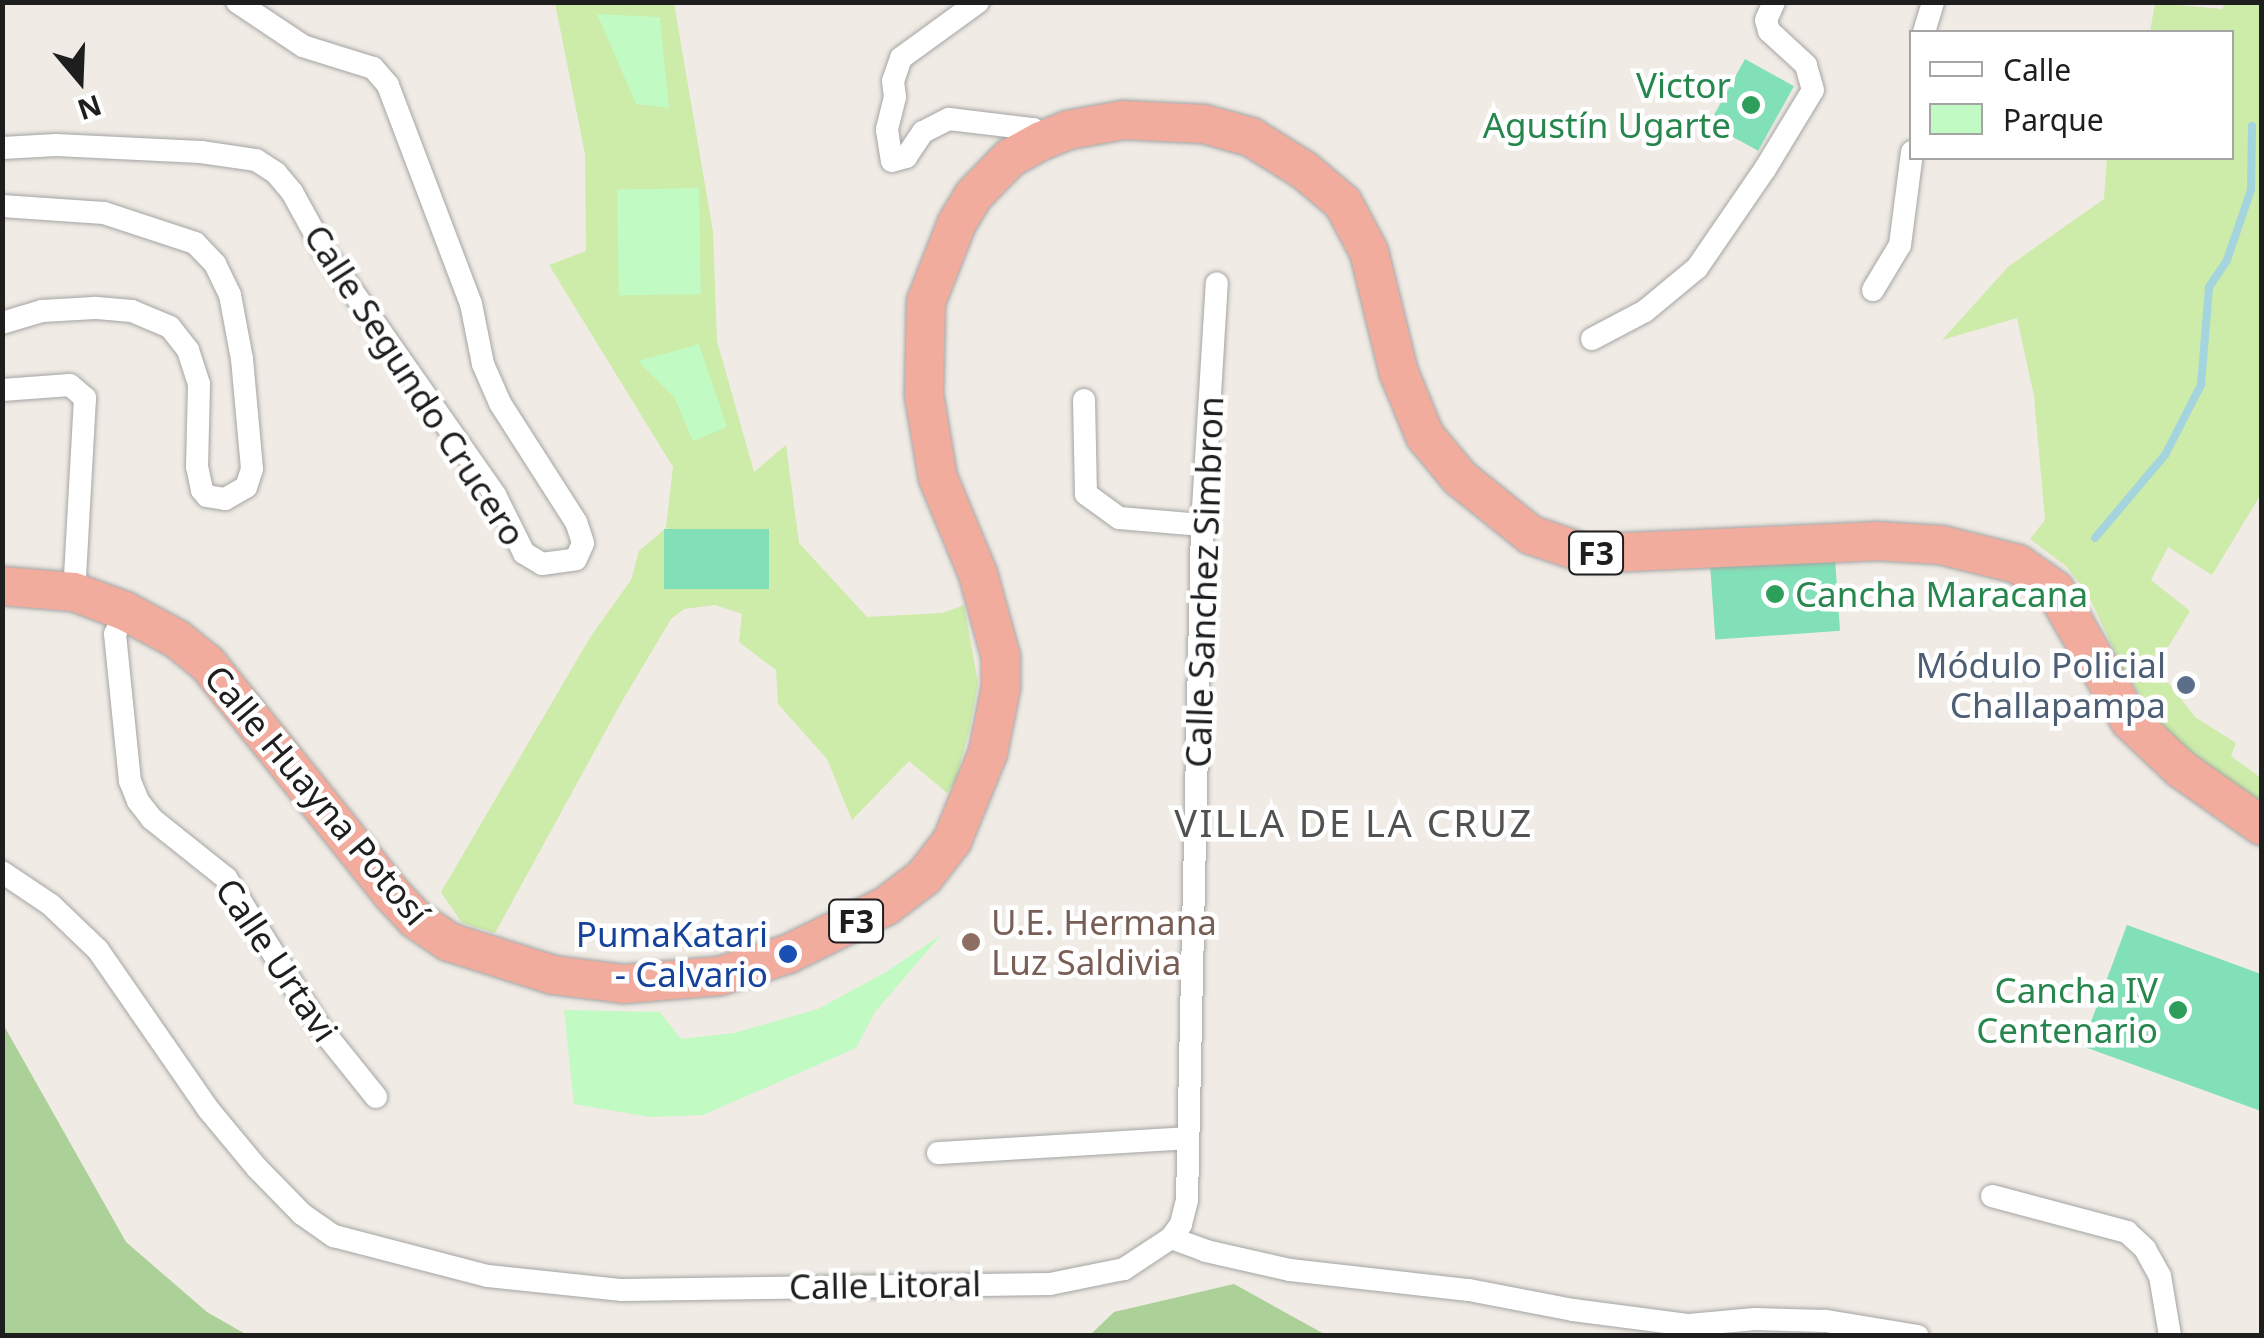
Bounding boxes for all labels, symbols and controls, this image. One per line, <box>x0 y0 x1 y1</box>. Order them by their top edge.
north arrow <box>30 30 130 130</box>
legend <box>1909 30 2234 160</box>
text: Calle <box>2003 49 2071 90</box>
place label: Victor Agustín Ugarte <box>1483 64 1731 146</box>
text: N <box>73 87 107 130</box>
marker: Victor Agustín Ugarte <box>1740 94 1762 116</box>
text: Parque <box>2003 99 2104 140</box>
street label: Calle Segundo Crucero <box>296 217 534 553</box>
street label: Calle Sanchez Simbron <box>1177 396 1231 768</box>
road number: F3 <box>1566 526 1626 580</box>
place label: Cancha Maracana <box>1795 573 2088 615</box>
marker: Cancha Maracana <box>1764 583 1786 605</box>
place label: Módulo Policial Challapampa <box>1916 644 2166 726</box>
street label: Calle Huayna Potosí <box>196 657 438 933</box>
marker: Módulo Policial Challapampa <box>2175 674 2197 696</box>
district label: VILLA DE LA CRUZ <box>1174 800 1534 846</box>
street label: Calle Urtavi <box>207 870 347 1050</box>
road number: F3 <box>826 894 886 948</box>
place label: U.E. Hermana Luz Saldivia <box>991 901 1217 983</box>
place label: PumaKatari - Calvario <box>576 913 768 995</box>
marker: U.E. Hermana Luz Saldivia <box>960 931 982 953</box>
marker: PumaKatari - Calvario <box>777 943 799 965</box>
place label: Cancha IV Centenario <box>1976 969 2158 1051</box>
marker: Cancha IV Centenario <box>2167 999 2189 1021</box>
street label: Calle Litoral <box>789 1262 981 1308</box>

